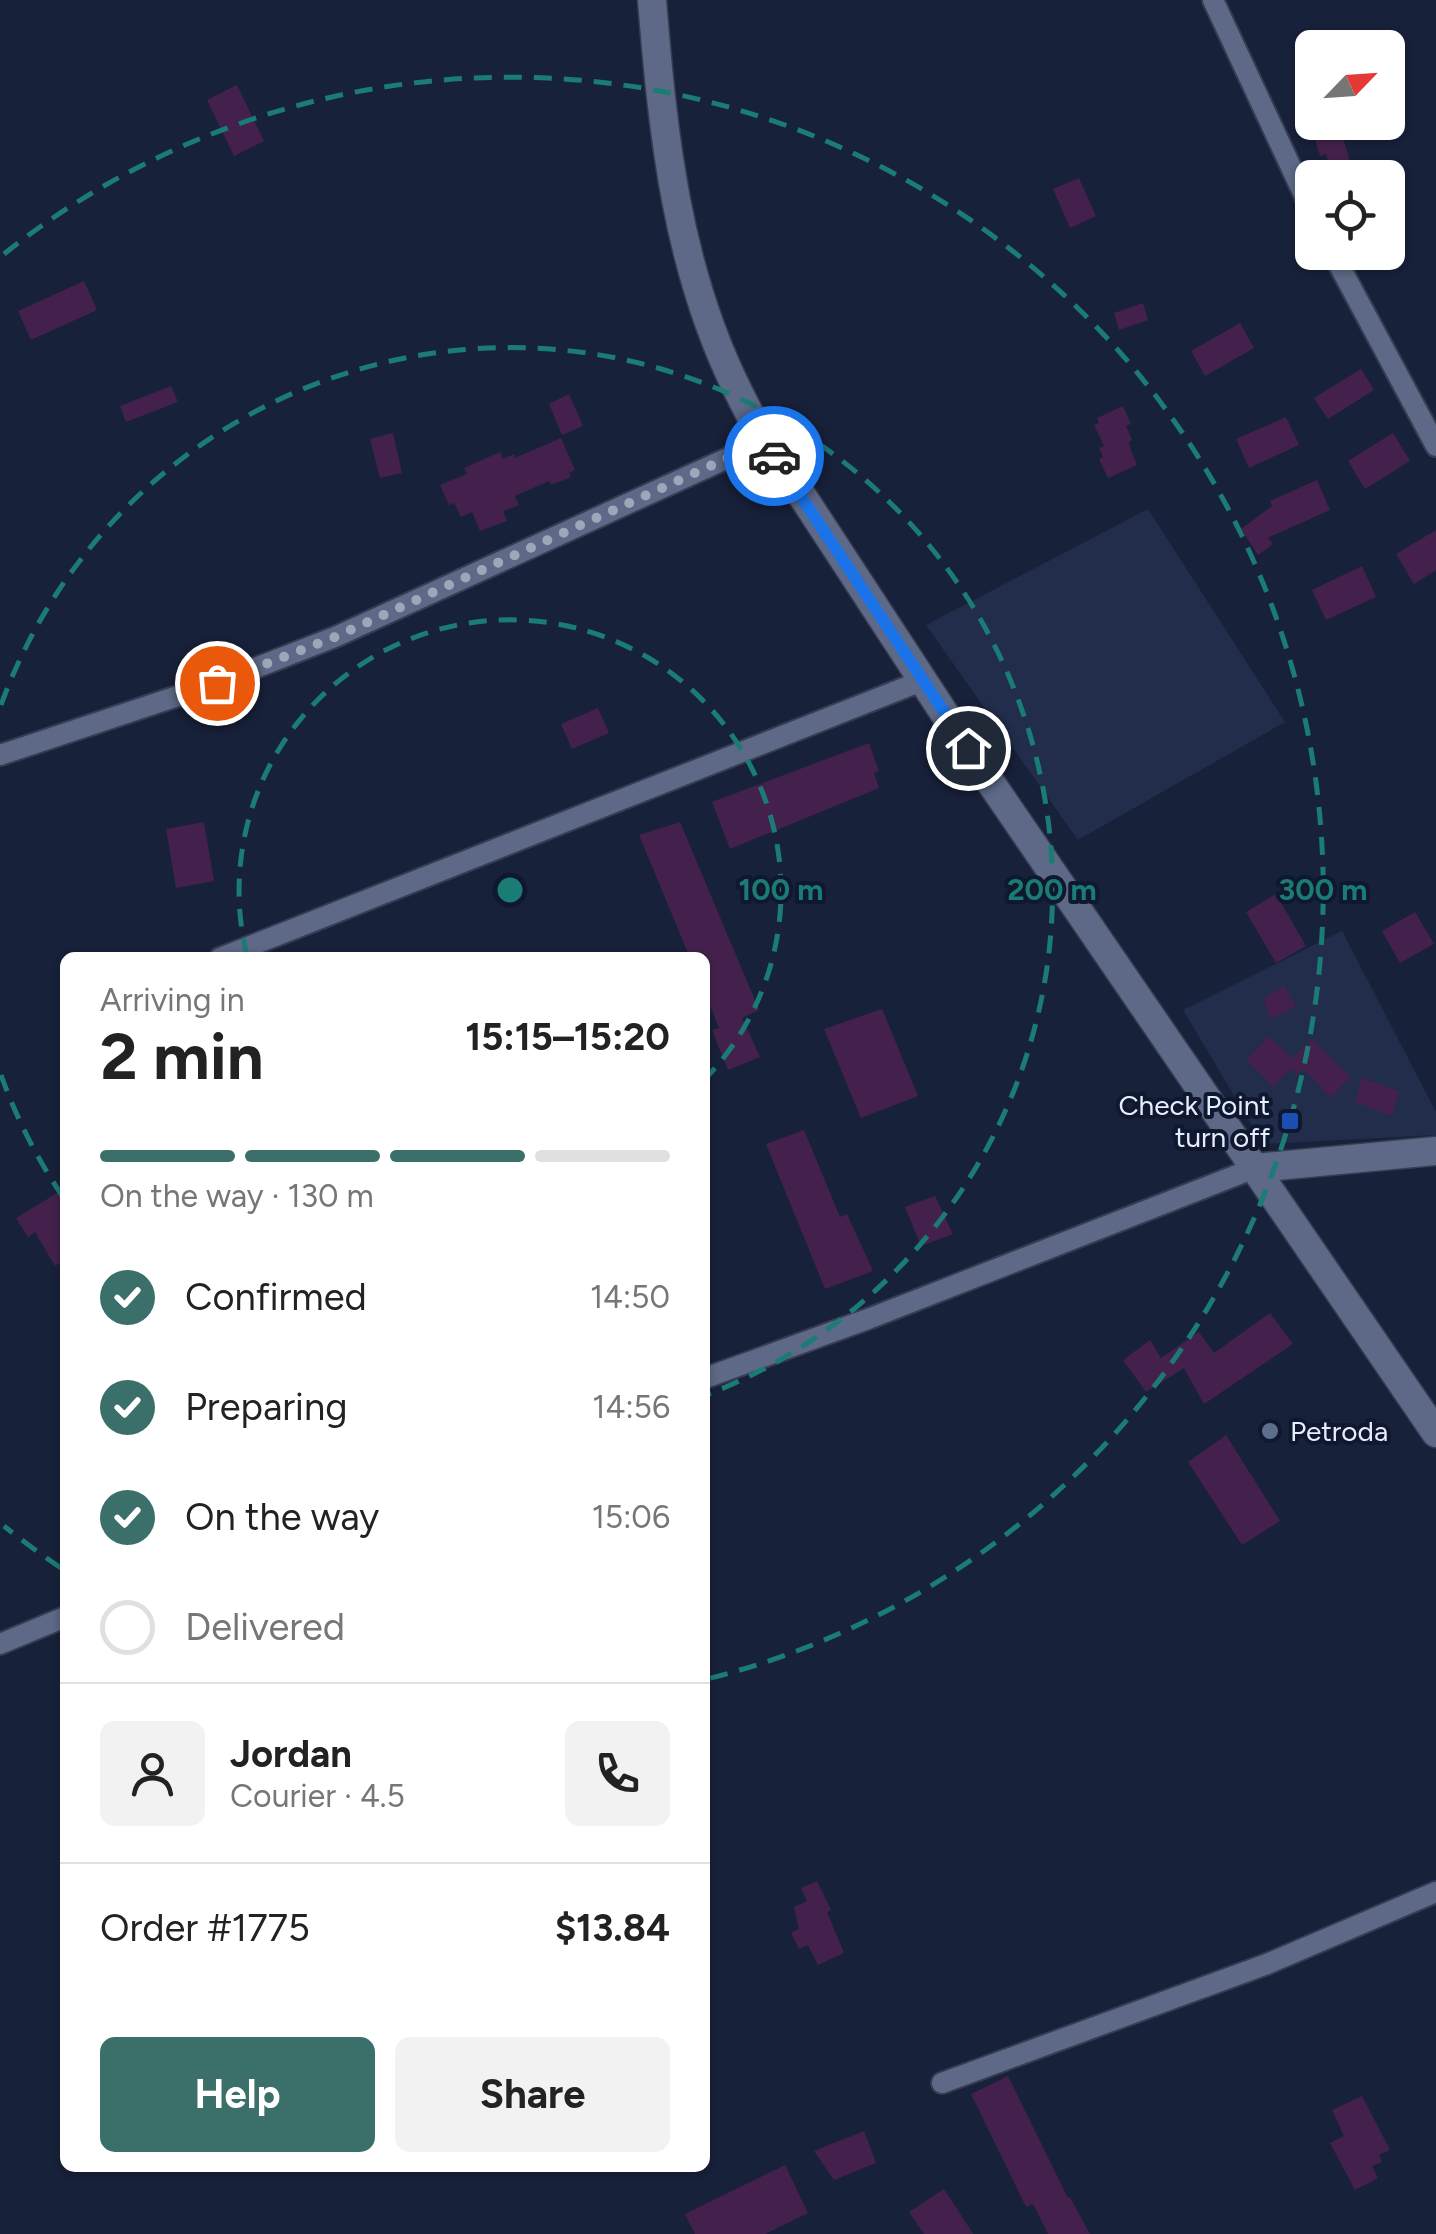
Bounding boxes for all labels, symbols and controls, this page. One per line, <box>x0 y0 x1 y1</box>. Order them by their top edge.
north arrow <box>1295 30 1405 140</box>
map controls <box>1295 30 1405 270</box>
button: locate <box>1295 160 1405 270</box>
courier <box>724 406 824 506</box>
icon: car <box>747 429 802 484</box>
pin <box>175 641 260 726</box>
icon: bag <box>190 656 245 711</box>
pin <box>926 706 1011 791</box>
icon: home <box>941 721 996 776</box>
text: 100 m <box>739 871 823 908</box>
text: 200 m <box>1007 871 1097 908</box>
text: 300 m <box>1279 871 1367 908</box>
centre of rings <box>492 872 528 908</box>
text: Arriving in <box>100 981 245 1019</box>
text: 15:15–15:20 <box>465 1014 670 1060</box>
text: 2 min <box>100 1017 264 1095</box>
place label: Check Point turn off <box>1118 1088 1271 1154</box>
marker: Check Point turn off <box>1279 1110 1301 1132</box>
text: On the way · 130 m <box>100 1177 374 1215</box>
icon: check <box>100 1270 155 1325</box>
text: Confirmed <box>185 1274 367 1320</box>
text: 14:50 <box>590 1278 670 1316</box>
icon: check <box>100 1380 155 1435</box>
text: Preparing <box>185 1384 347 1430</box>
text: 14:56 <box>592 1388 670 1426</box>
place label: Petroda <box>1290 1414 1388 1448</box>
marker: Petroda <box>1259 1420 1281 1442</box>
icon: check <box>100 1490 155 1545</box>
text: On the way <box>185 1494 379 1540</box>
text: 15:06 <box>592 1498 670 1536</box>
text: Delivered <box>185 1604 345 1650</box>
button: person <box>100 1721 205 1826</box>
button: phone <box>565 1721 670 1826</box>
text: Jordan <box>230 1731 352 1777</box>
text: Courier · 4.5 <box>230 1777 405 1815</box>
text: Order #1775 <box>100 1905 310 1951</box>
text: $13.84 <box>555 1905 670 1951</box>
button: Help <box>100 2037 375 2152</box>
button: Share <box>395 2037 670 2152</box>

